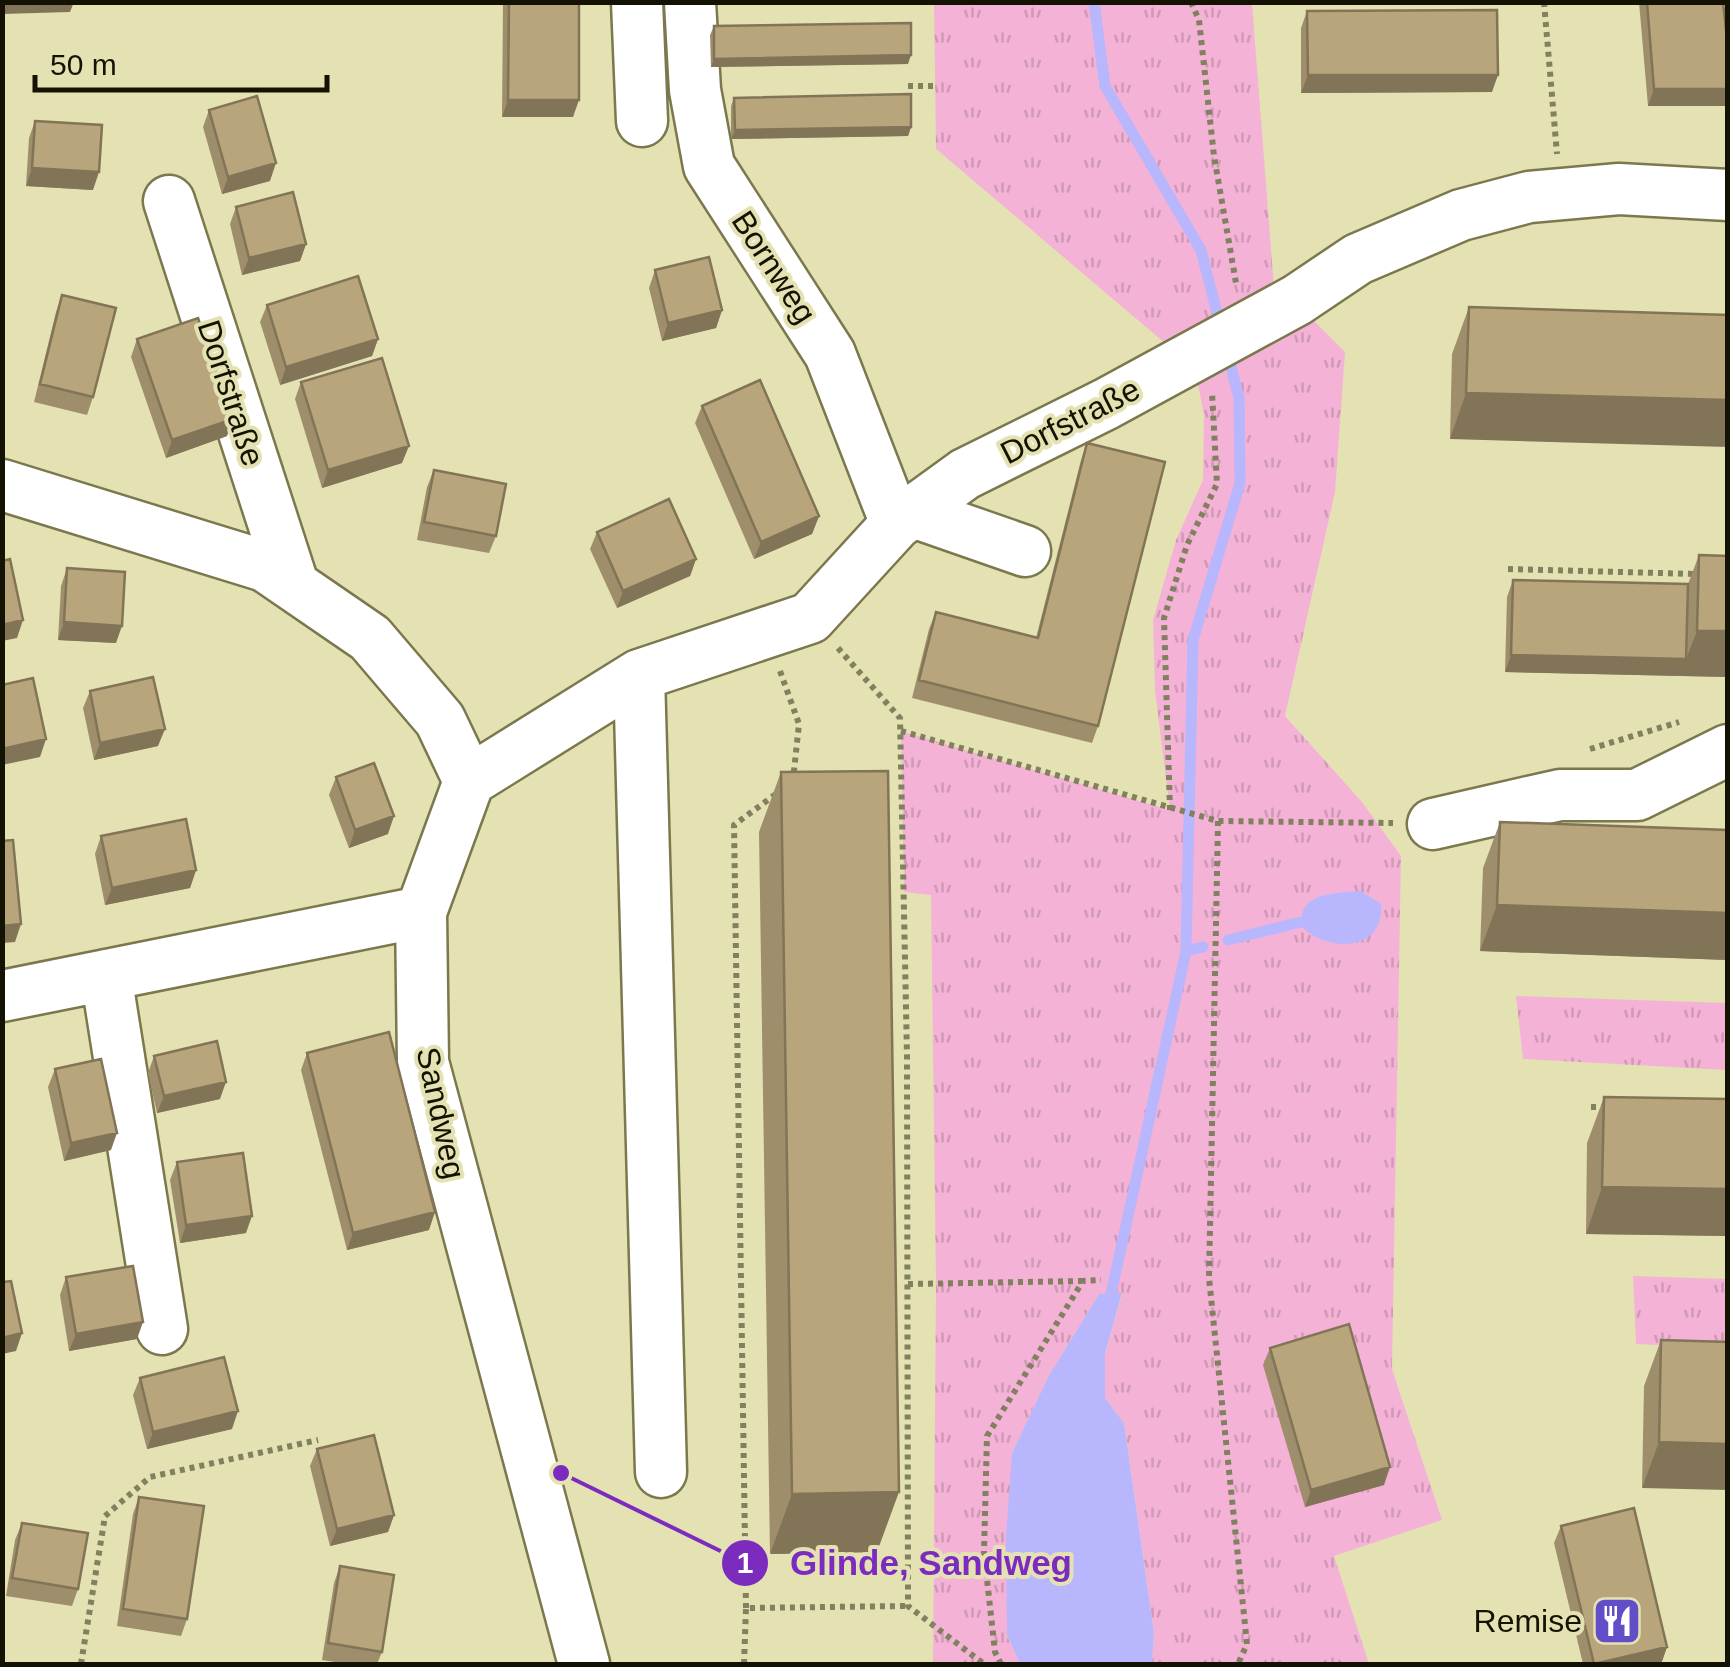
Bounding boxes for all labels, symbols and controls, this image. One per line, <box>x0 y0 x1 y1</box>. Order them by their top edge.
scale bar <box>35 30 328 92</box>
text: 50 m <box>50 48 117 81</box>
street label: Bornweg <box>725 204 823 330</box>
street label: Dorfstraße <box>191 316 271 470</box>
street label: Dorfstraße <box>994 371 1146 471</box>
street label: Sandweg <box>410 1044 472 1182</box>
callout: Glinde, Sandweg <box>720 1530 1092 1595</box>
text: Glinde, Sandweg <box>790 1543 1072 1582</box>
text: 1 <box>737 1546 753 1579</box>
restaurant icon: Remise <box>1591 1595 1643 1647</box>
place label: Remise <box>1474 1603 1582 1639</box>

